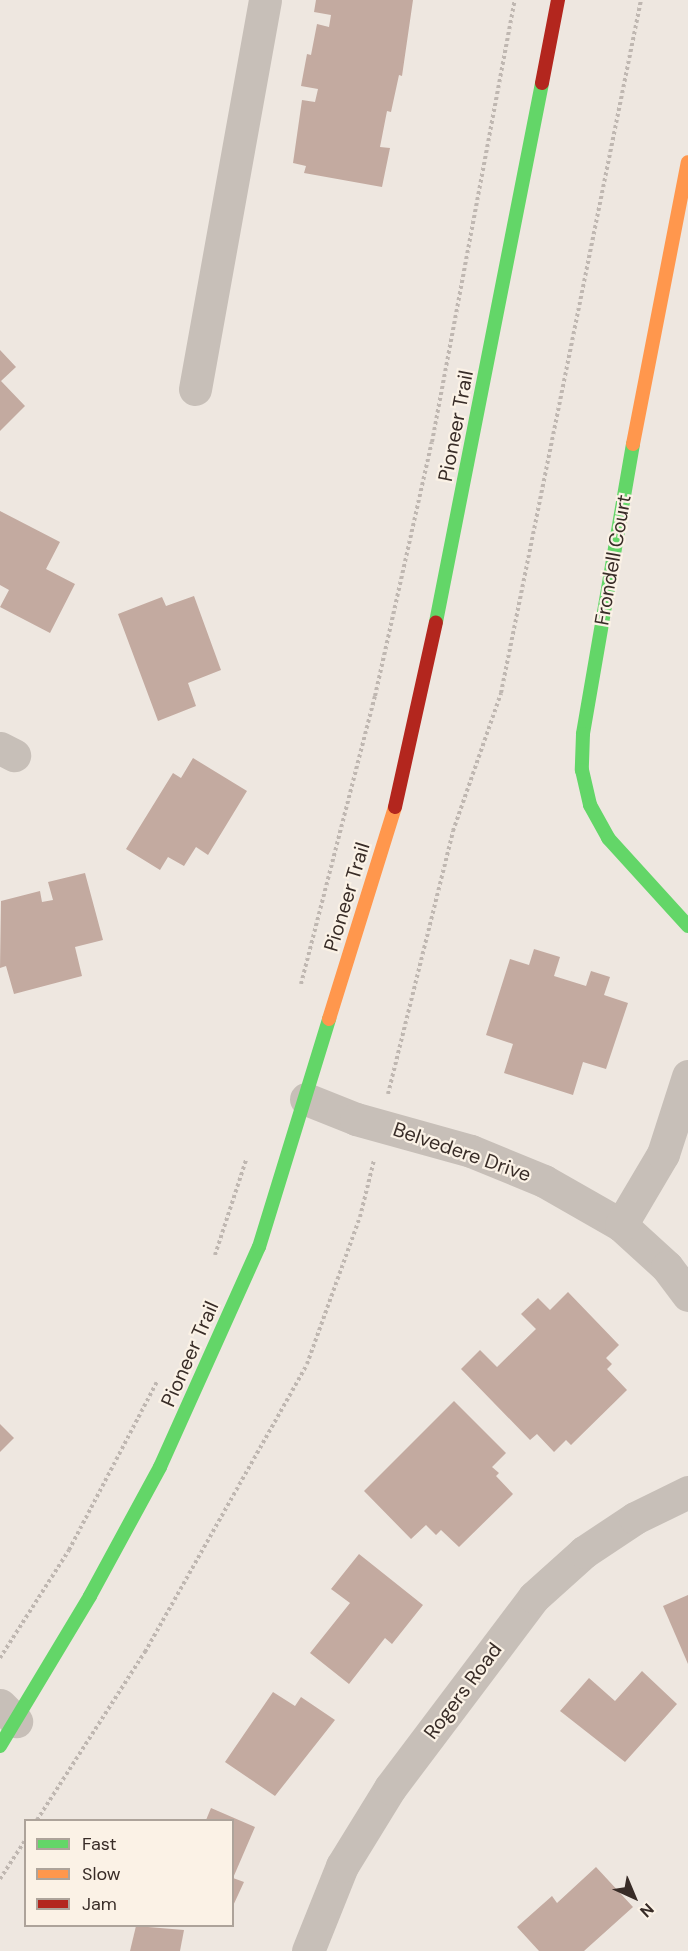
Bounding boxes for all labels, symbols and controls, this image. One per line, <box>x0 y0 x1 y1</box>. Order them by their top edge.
street label: Pioneer Trail <box>433 368 479 484</box>
street label: Frondell Court <box>590 493 636 627</box>
street label: Pioneer Trail <box>319 840 375 954</box>
street label: Belvedere Drive <box>390 1117 534 1187</box>
street label: Pioneer Trail <box>156 1298 224 1410</box>
street label: Rogers Road <box>419 1638 507 1744</box>
legend <box>24 1819 234 1927</box>
text: Fast <box>82 1832 117 1856</box>
text: Slow <box>82 1862 121 1886</box>
north arrow <box>604 1867 664 1927</box>
text: Jam <box>82 1892 117 1916</box>
text: N <box>635 1899 658 1922</box>

